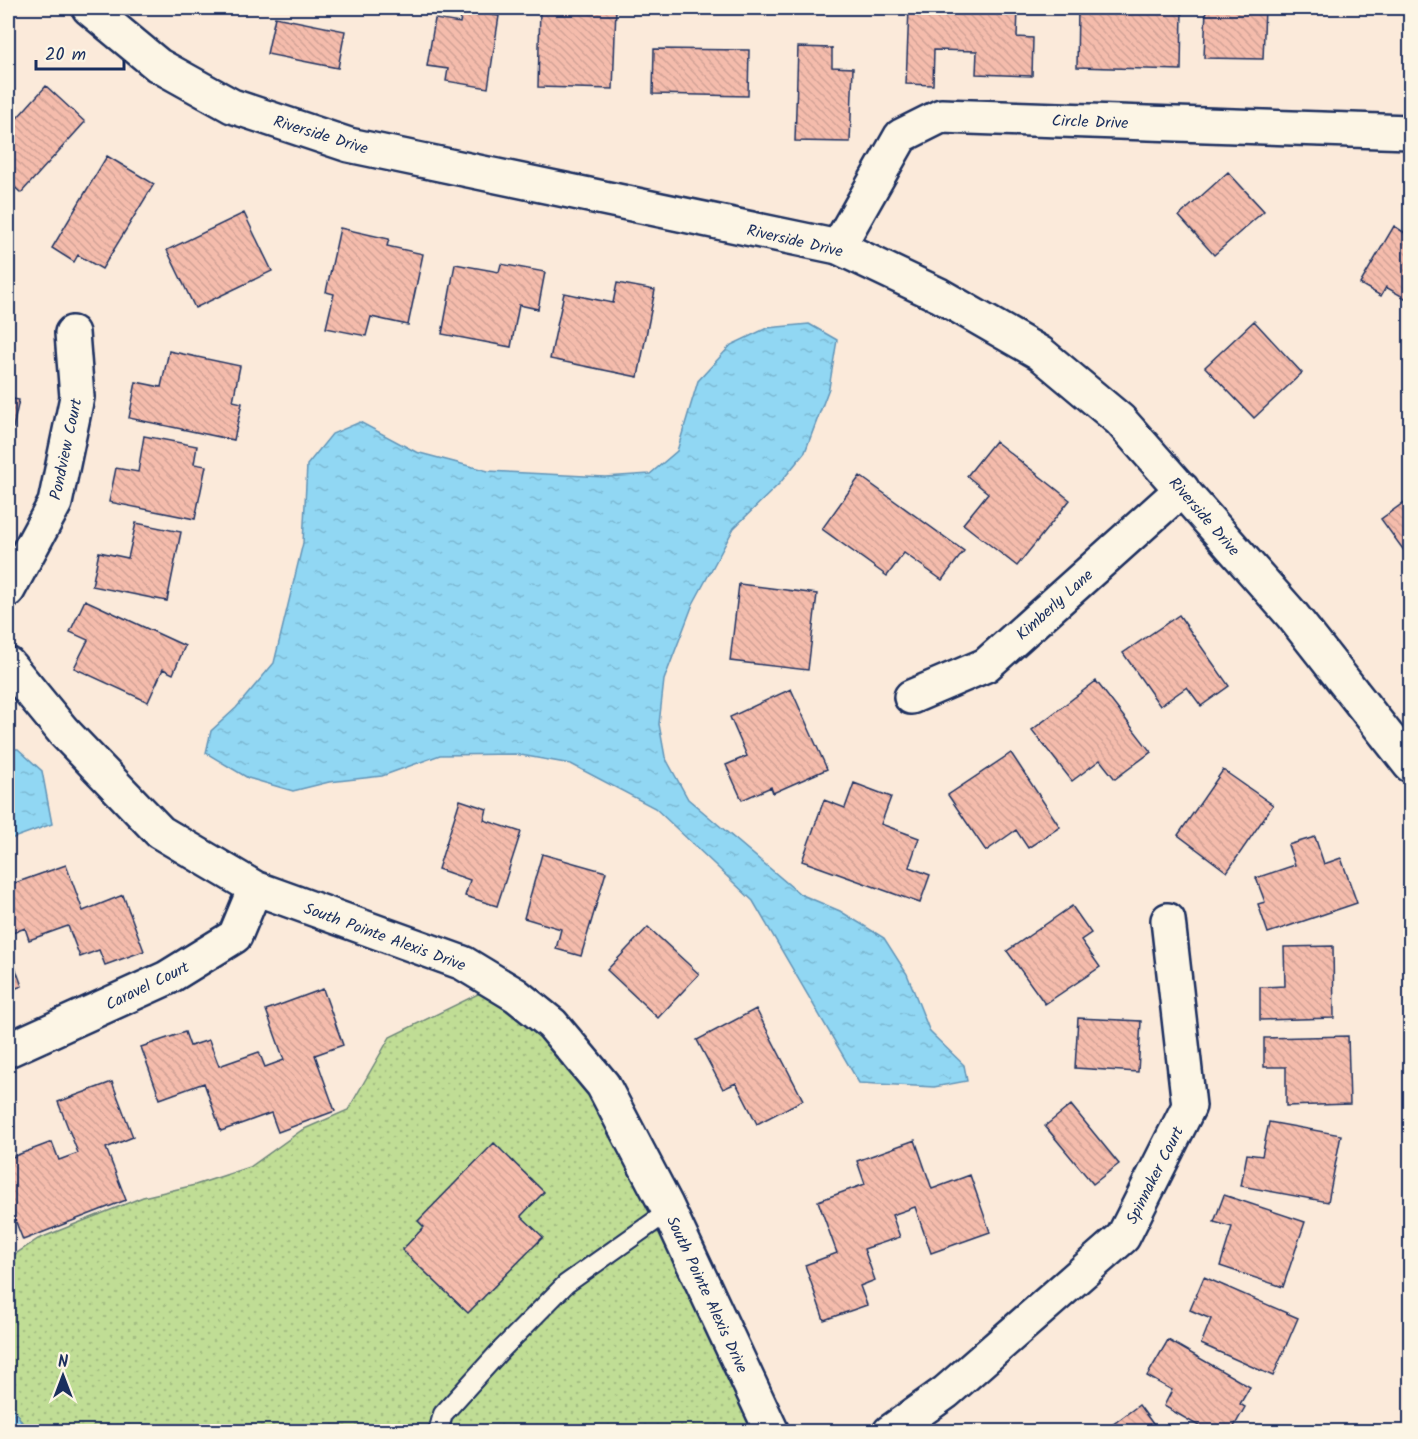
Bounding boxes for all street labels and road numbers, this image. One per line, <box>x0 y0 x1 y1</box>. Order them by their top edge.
street label: Riverside Drive <box>270 109 371 162</box>
street label: Circle Drive <box>1051 109 1129 136</box>
street label: Riverside Drive <box>744 218 845 265</box>
street label: Pondview Court <box>43 395 90 502</box>
street label: Riverside Drive <box>1162 472 1245 562</box>
street label: Kimberly Lane <box>1011 563 1099 647</box>
street label: South Pointe Alexis Drive <box>300 896 469 978</box>
street label: Caravel Court <box>102 955 194 1017</box>
street label: Spinnaker Court <box>1120 1122 1191 1229</box>
street label: South Pointe Alexis Drive <box>659 1212 754 1377</box>

